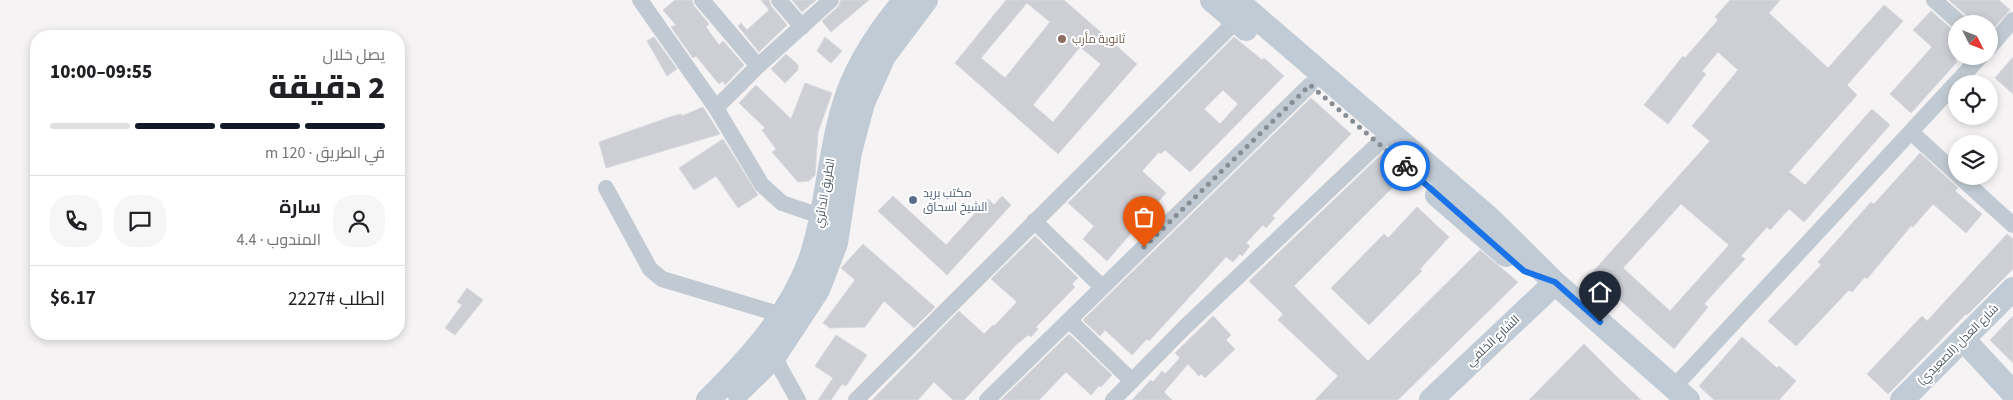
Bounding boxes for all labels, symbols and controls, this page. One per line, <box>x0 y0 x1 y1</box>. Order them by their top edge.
north arrow <box>1948 15 1998 65</box>
map controls <box>1948 15 1998 185</box>
place label: ثانوية مأرب <box>1072 31 1126 48</box>
marker: ثانوية مأرب <box>1056 33 1068 45</box>
text: يصل خلال <box>322 44 385 66</box>
text: 09:55–10:00 <box>50 59 152 86</box>
text: 2 دقيقة <box>269 65 385 111</box>
button: locate <box>1948 75 1998 125</box>
button: layers <box>1948 135 1998 185</box>
courier <box>1380 141 1430 191</box>
text: في الطريق · 120 m <box>265 142 385 164</box>
icon: bike <box>1391 152 1419 180</box>
street label: الطريق الدائري <box>811 157 840 229</box>
place label: مكتب بريد الشيخ اسحاق <box>923 185 988 216</box>
text: سارة <box>279 194 321 221</box>
marker: مكتب بريد الشيخ اسحاق <box>907 194 919 206</box>
button: phone <box>50 195 102 247</box>
button: chat <box>114 195 166 247</box>
button: person <box>333 195 385 247</box>
pin <box>1123 196 1165 247</box>
icon: bag <box>1130 203 1158 231</box>
text: المندوب · 4.4 <box>237 229 321 251</box>
pin <box>1579 271 1621 322</box>
icon: home <box>1586 278 1614 306</box>
text: $6.17 <box>50 285 96 312</box>
text: الطلب #2227 <box>288 286 385 313</box>
street label: شارع العدل (الصعيدي) <box>1913 300 2003 390</box>
street label: الشارع الخلفي <box>1462 311 1524 371</box>

